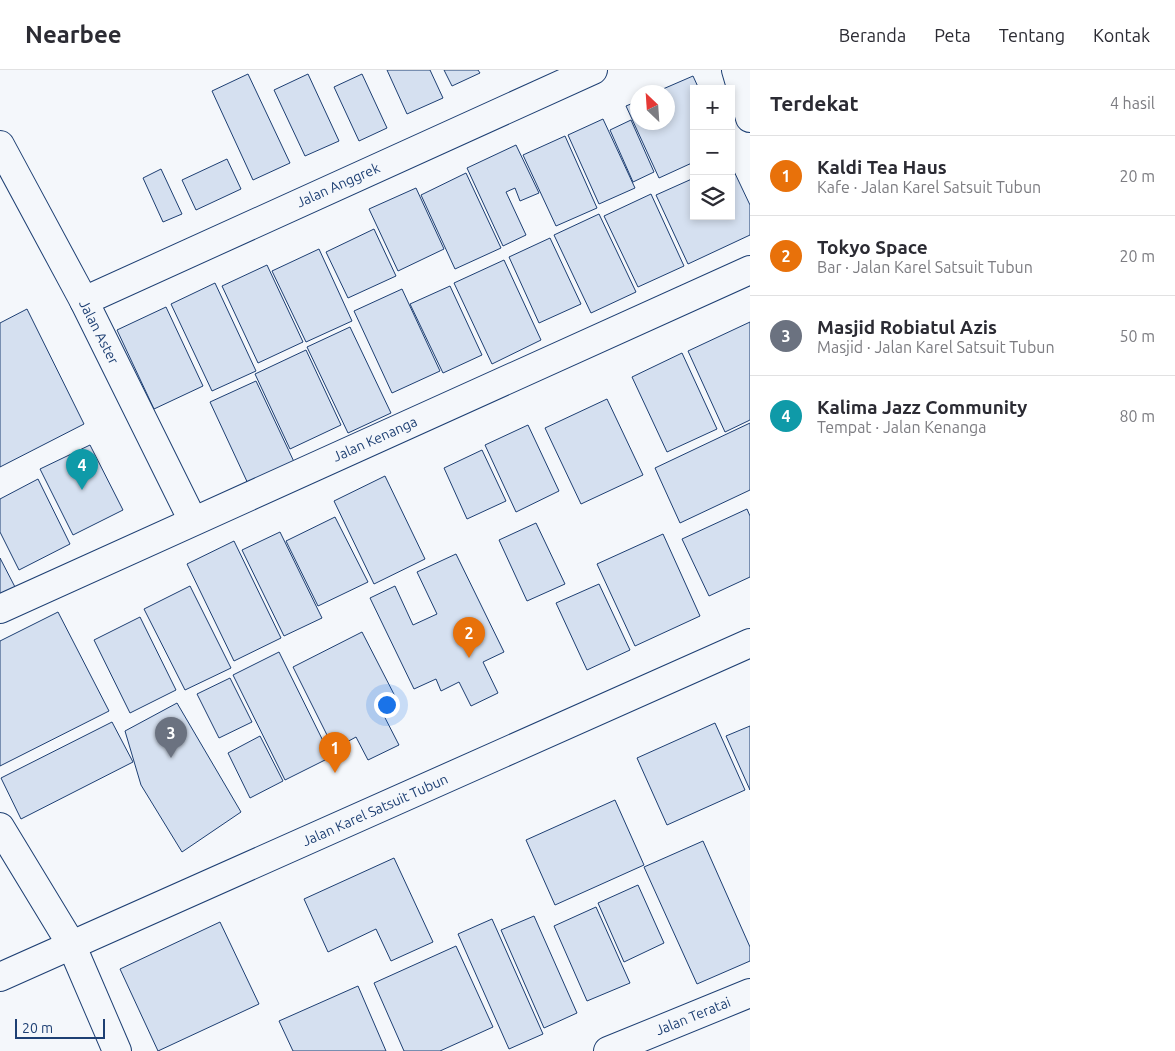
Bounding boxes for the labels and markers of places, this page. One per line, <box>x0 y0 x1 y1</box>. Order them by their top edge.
pin: 4 <box>66 449 98 490</box>
pin: 2 <box>453 617 485 658</box>
pin: 3 <box>155 717 187 758</box>
pin: 1 <box>319 732 351 773</box>

